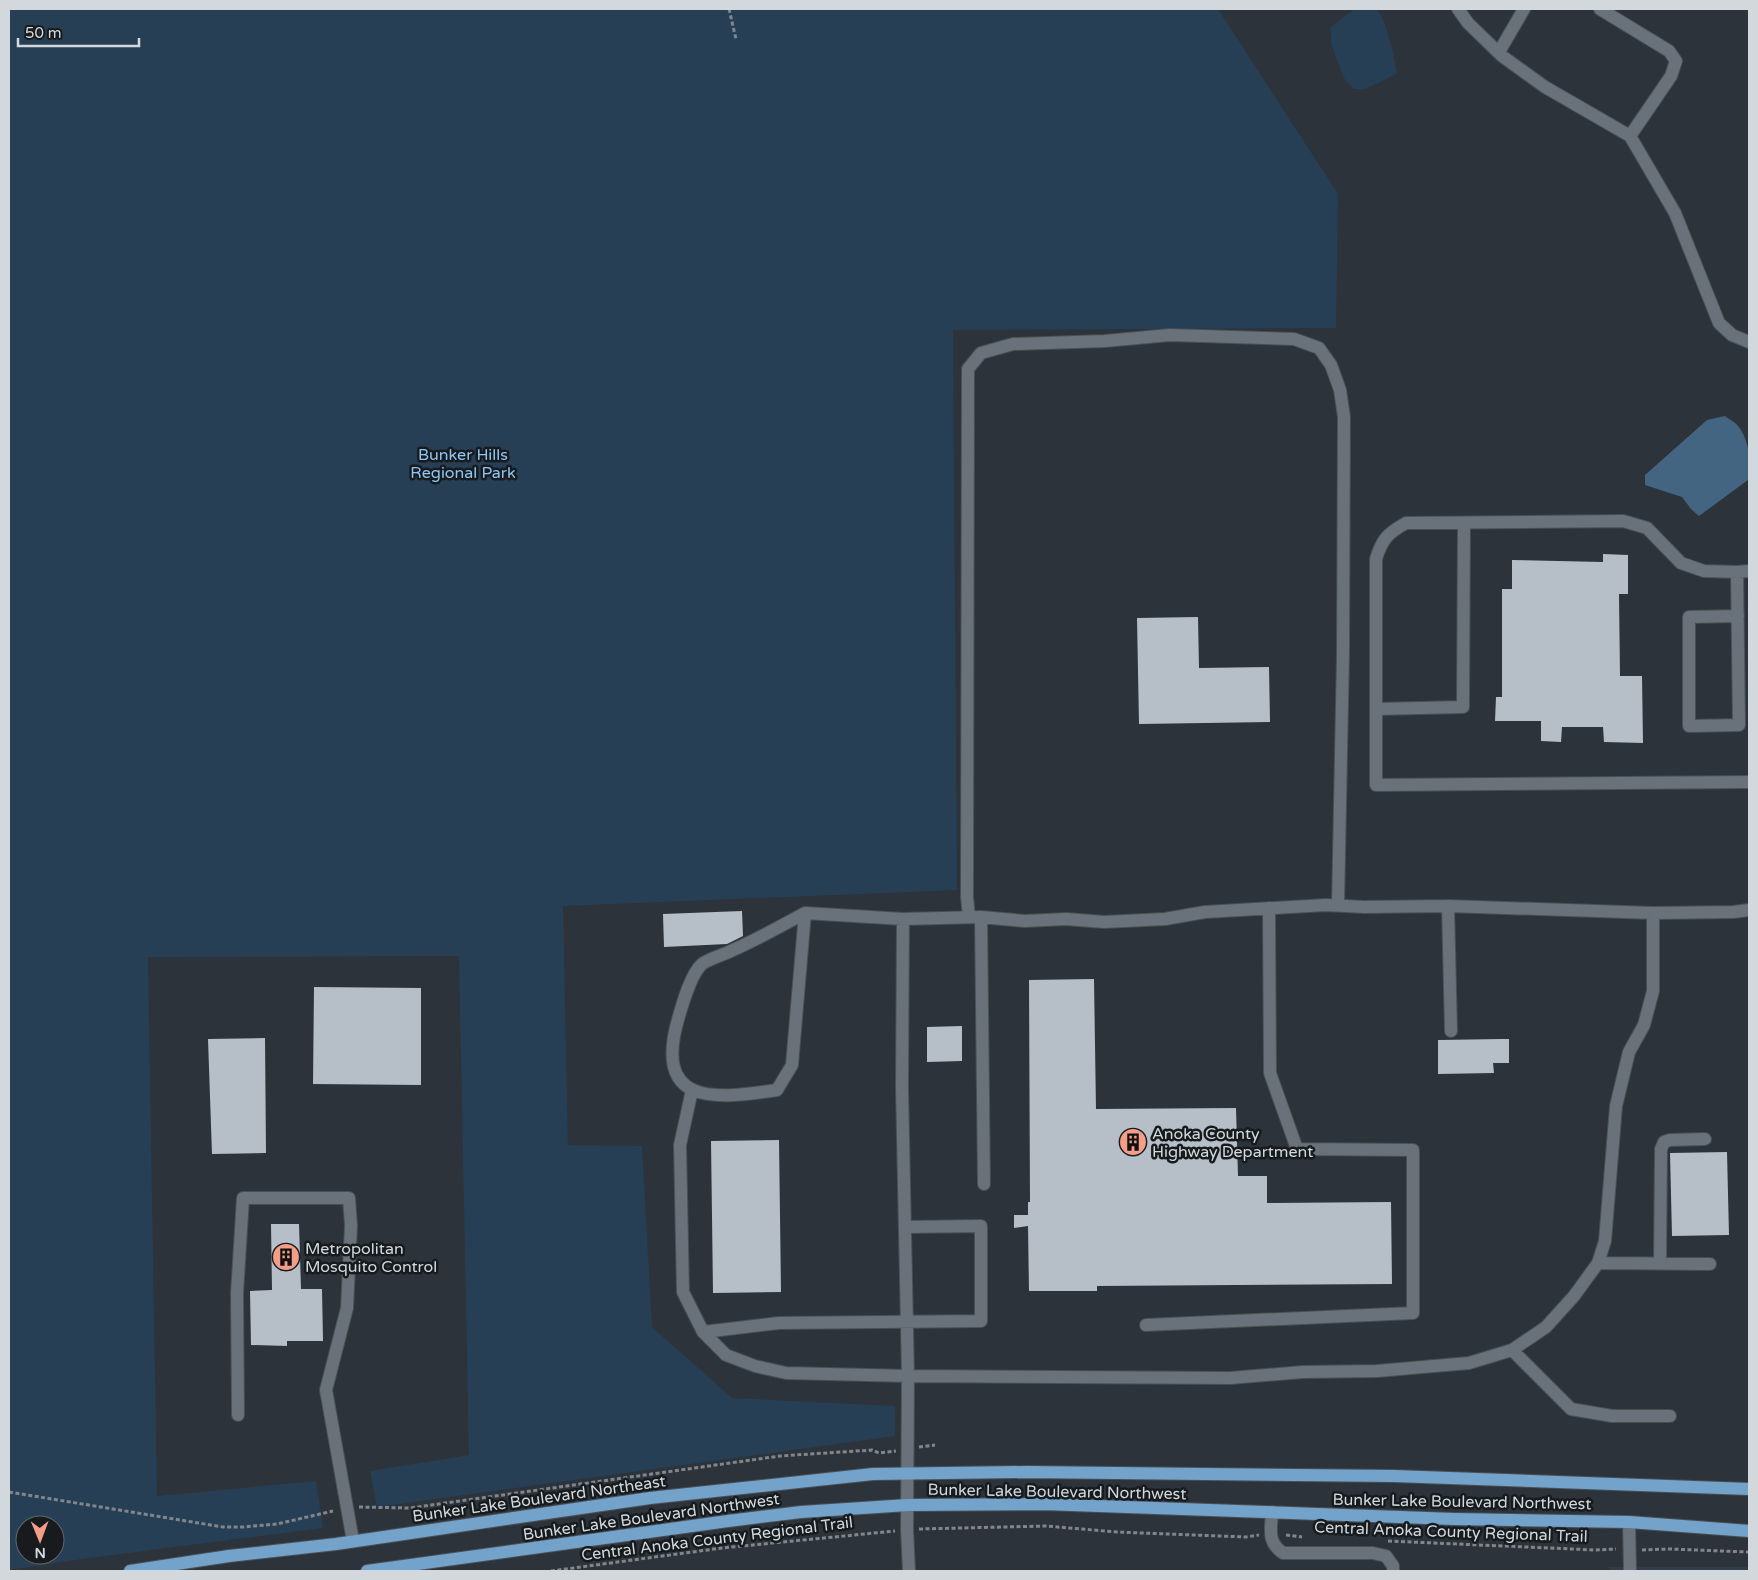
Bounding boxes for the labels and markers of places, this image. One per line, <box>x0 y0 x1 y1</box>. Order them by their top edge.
place label: Anoka County Highway Department <box>1152 1124 1313 1162</box>
building icon: Anoka County Highway Department <box>1118 1127 1148 1157</box>
place label: Metropolitan Mosquito Control <box>305 1239 437 1277</box>
building icon: Metropolitan Mosquito Control <box>271 1242 301 1272</box>

